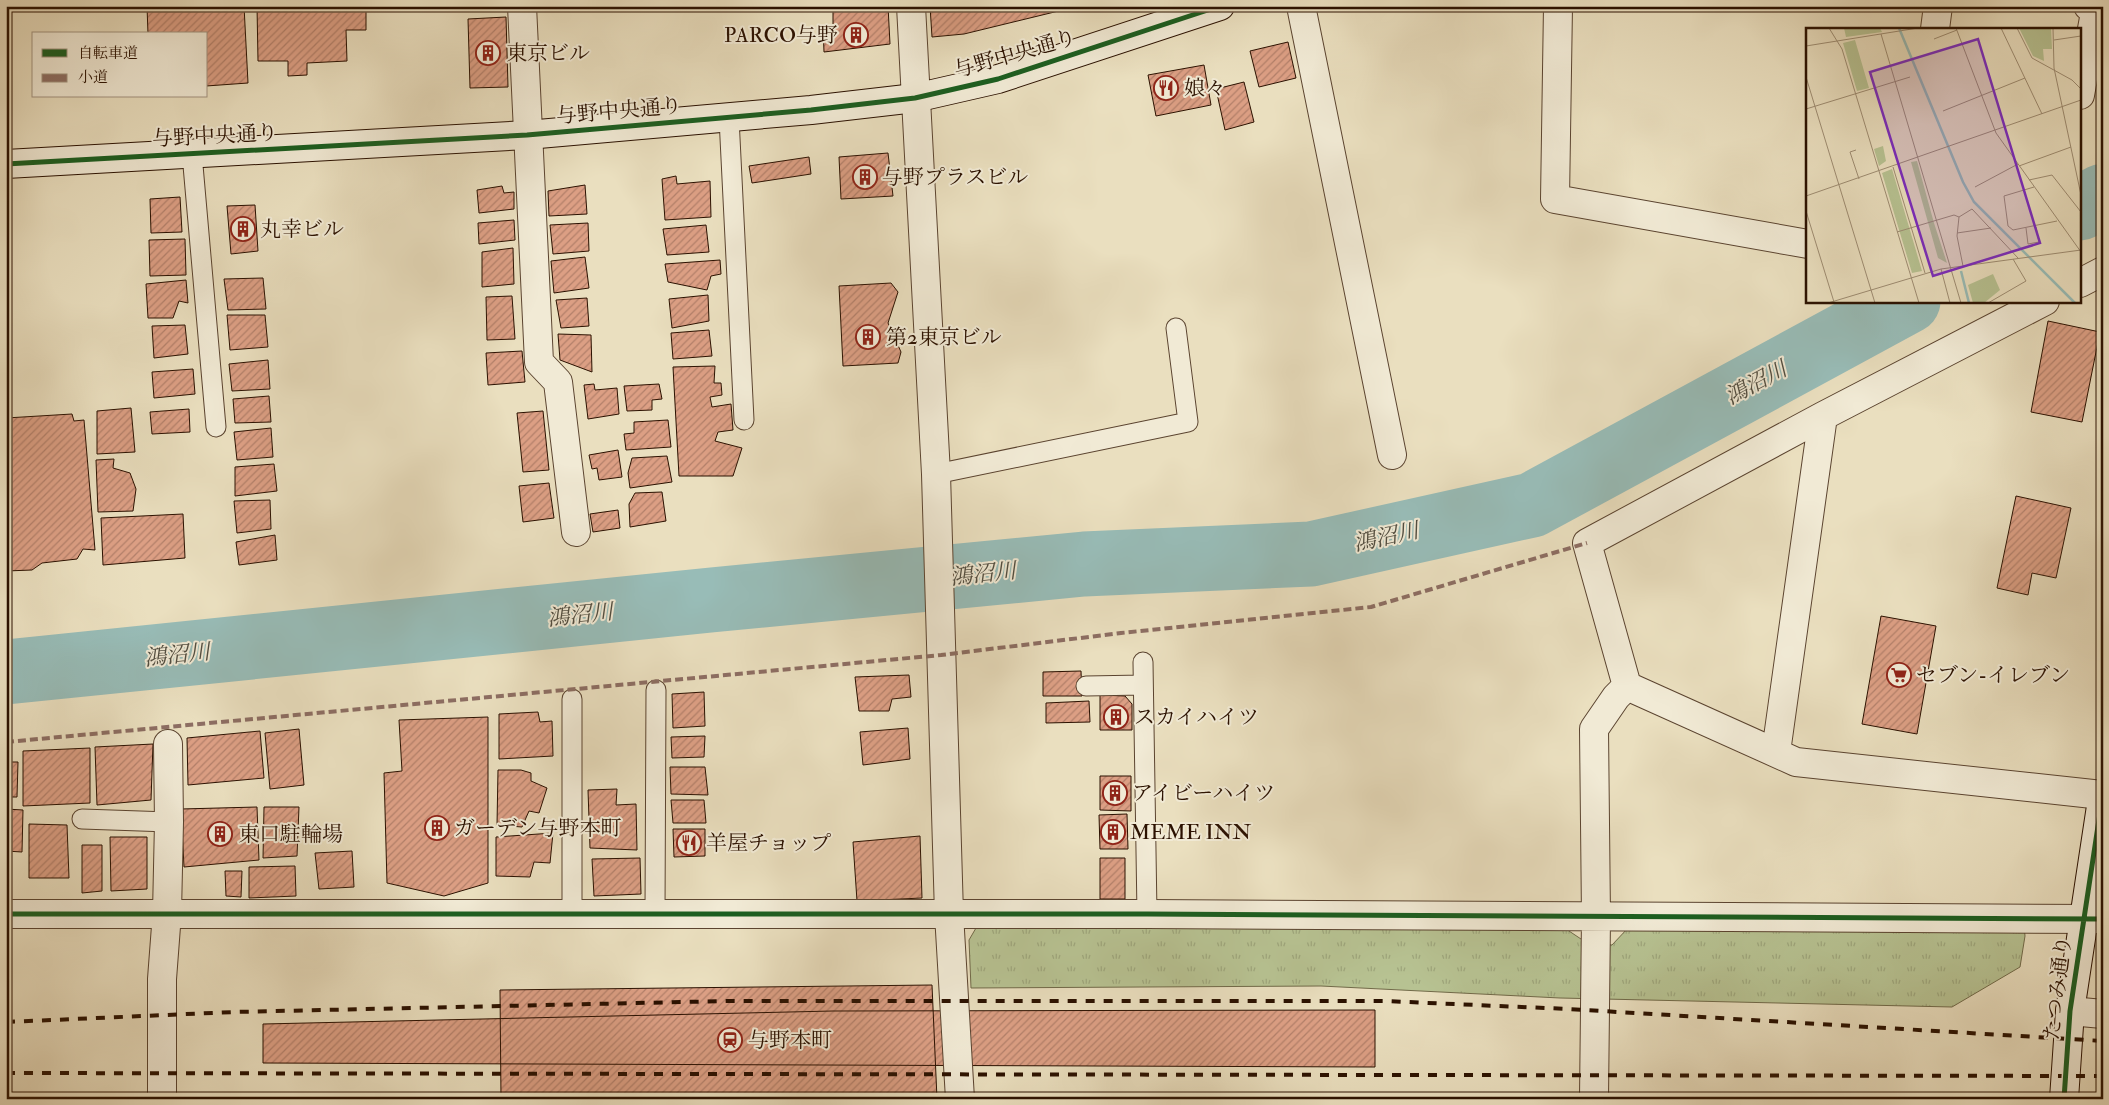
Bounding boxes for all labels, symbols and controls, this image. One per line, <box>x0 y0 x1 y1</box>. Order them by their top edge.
place label: PARCO与野 <box>724 22 838 49</box>
building icon: PARCO与野 <box>843 22 869 48</box>
street label: 与野中央通り <box>951 24 1079 84</box>
inset map <box>1806 28 2082 302</box>
legend <box>32 32 208 98</box>
building icon: 東京ビル <box>475 40 501 66</box>
place label: 東京ビル <box>506 40 590 67</box>
text: 自転車道 <box>78 44 138 63</box>
text: 小道 <box>78 68 108 87</box>
restaurant icon: 娘々 <box>1153 75 1179 101</box>
place label: 娘々 <box>1184 75 1226 102</box>
street label: 与野中央通り <box>555 92 683 130</box>
street label: 与野中央通り <box>151 119 279 153</box>
building icon: 与野プラスビル <box>852 164 878 190</box>
place label: 与野プラスビル <box>882 164 1028 191</box>
building icon: 丸幸ビル <box>230 216 256 242</box>
place label: 丸幸ビル <box>260 216 344 243</box>
building icon: 第2東京ビル <box>855 324 881 350</box>
place label: 第2東京ビル <box>886 324 1002 351</box>
water label: 鴻沼川 <box>1720 354 1793 411</box>
water label: 鴻沼川 <box>1351 516 1423 558</box>
water label: 鴻沼川 <box>949 556 1019 591</box>
water label: 鴻沼川 <box>546 597 616 632</box>
water label: 鴻沼川 <box>143 637 213 672</box>
supermarket icon: セブン-イレブン <box>1886 662 1912 688</box>
place label: セブン-イレブン <box>1916 662 2070 689</box>
building icon: スカイハイツ <box>1103 704 1129 730</box>
place label: スカイハイツ <box>1134 704 1259 731</box>
building icon: アイビーハイツ <box>1102 780 1128 806</box>
place label: アイビーハイツ <box>1132 780 1275 807</box>
building icon: ガーデン与野本町 <box>424 815 450 841</box>
place label: ガーデン与野本町 <box>454 815 622 842</box>
building icon: MEME INN <box>1100 819 1126 845</box>
place label: MEME INN <box>1130 819 1252 846</box>
building icon: 東口駐輪場 <box>207 821 233 847</box>
place label: 東口駐輪場 <box>238 821 343 848</box>
restaurant icon: 羊屋チョップ <box>676 830 702 856</box>
place label: 羊屋チョップ <box>706 830 831 857</box>
street label: たつみ通り <box>2038 934 2078 1042</box>
station icon: 与野本町 <box>717 1027 743 1053</box>
place label: 与野本町 <box>748 1027 832 1054</box>

